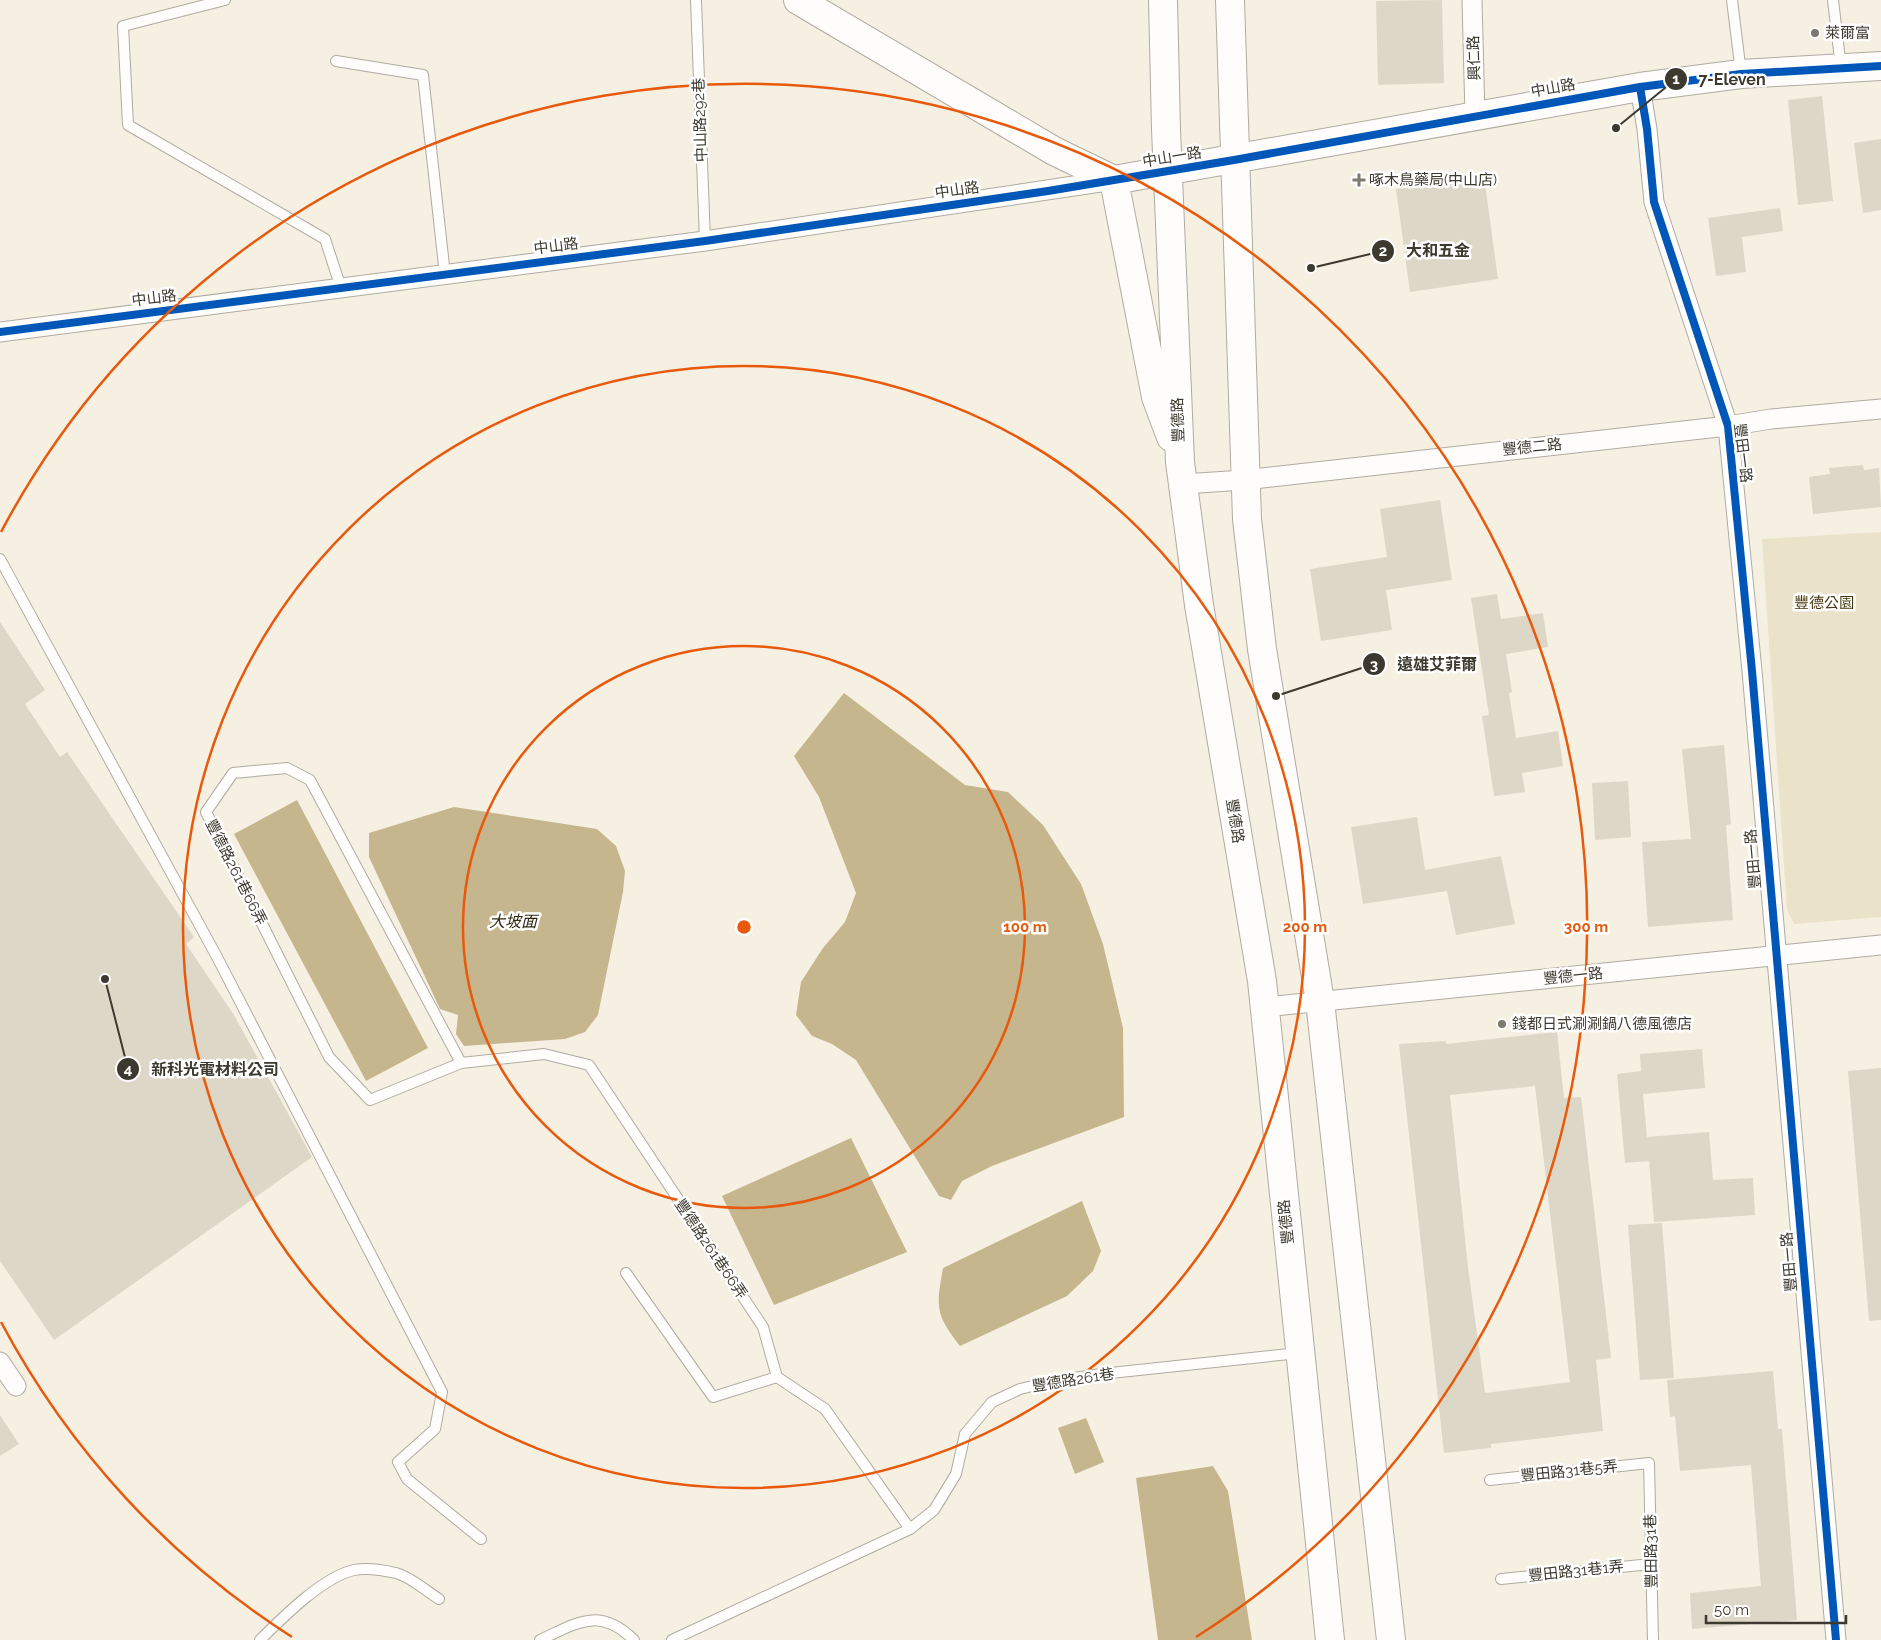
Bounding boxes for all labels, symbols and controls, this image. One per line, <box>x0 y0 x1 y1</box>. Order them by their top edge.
place label: 萊爾富 <box>1825 24 1870 42</box>
marker: 萊爾富 <box>1809 27 1821 39</box>
street label: 興仁路 <box>1464 35 1484 81</box>
callout: 7-Eleven <box>1664 64 1776 95</box>
text: 1 <box>1672 70 1680 88</box>
text: 7-Eleven <box>1698 70 1766 89</box>
street label: 中山路 <box>1529 75 1577 101</box>
street label: 中山路292巷 <box>690 78 710 162</box>
street label: 中山一路 <box>1141 143 1203 171</box>
place label: 啄木鳥藥局(中山店) <box>1369 171 1497 189</box>
marker: 啄木鳥藥局(中山店) <box>1353 174 1365 186</box>
street label: 中山路 <box>933 178 981 202</box>
street label: 中山路 <box>533 234 579 258</box>
callout: 大和五金 <box>1371 235 1480 266</box>
text: 大和五金 <box>1406 241 1470 260</box>
text: 2 <box>1379 242 1387 260</box>
street label: 中山路 <box>131 286 177 310</box>
street label: 豐德路 <box>1168 397 1188 443</box>
street label: 豐田一路 <box>1730 422 1756 484</box>
street label: 豐德二路 <box>1501 435 1563 459</box>
park label: 豐德公園 <box>1794 594 1854 612</box>
callout: 遠雄艾菲爾 <box>1362 649 1487 680</box>
text: 遠雄艾菲爾 <box>1397 655 1477 674</box>
text: 3 <box>1370 656 1378 674</box>
street label: 豐德路 <box>1223 797 1247 845</box>
street label: 豐德路261巷66弄 <box>202 816 270 928</box>
street label: 豐田一路 <box>1741 828 1765 890</box>
water label: 大坡面 <box>489 912 540 931</box>
centre of rings <box>735 918 753 936</box>
text: 100 m <box>1003 918 1047 936</box>
text: 200 m <box>1283 918 1327 936</box>
text: 300 m <box>1564 918 1608 936</box>
street label: 豐德一路 <box>1542 964 1604 988</box>
place label: 錢都日式涮涮鍋八德風德店 <box>1512 1015 1692 1033</box>
marker: 錢都日式涮涮鍋八德風德店 <box>1496 1018 1508 1030</box>
callout: 新科光電材料公司 <box>116 1054 289 1085</box>
text: 4 <box>124 1060 133 1078</box>
text: 新科光電材料公司 <box>151 1060 279 1079</box>
street label: 豐德路261巷66弄 <box>671 1196 751 1302</box>
street label: 豐德路 <box>1275 1199 1297 1245</box>
street label: 豐田一路 <box>1777 1231 1801 1293</box>
street label: 豐德路261巷 <box>1030 1365 1116 1395</box>
street label: 豐田路31巷5弄 <box>1520 1457 1618 1485</box>
street label: 豐田路31巷 <box>1641 1514 1661 1588</box>
street label: 豐田路31巷1弄 <box>1527 1557 1625 1585</box>
scale bar <box>1706 1592 1846 1624</box>
text: 50 m <box>1714 1601 1749 1619</box>

